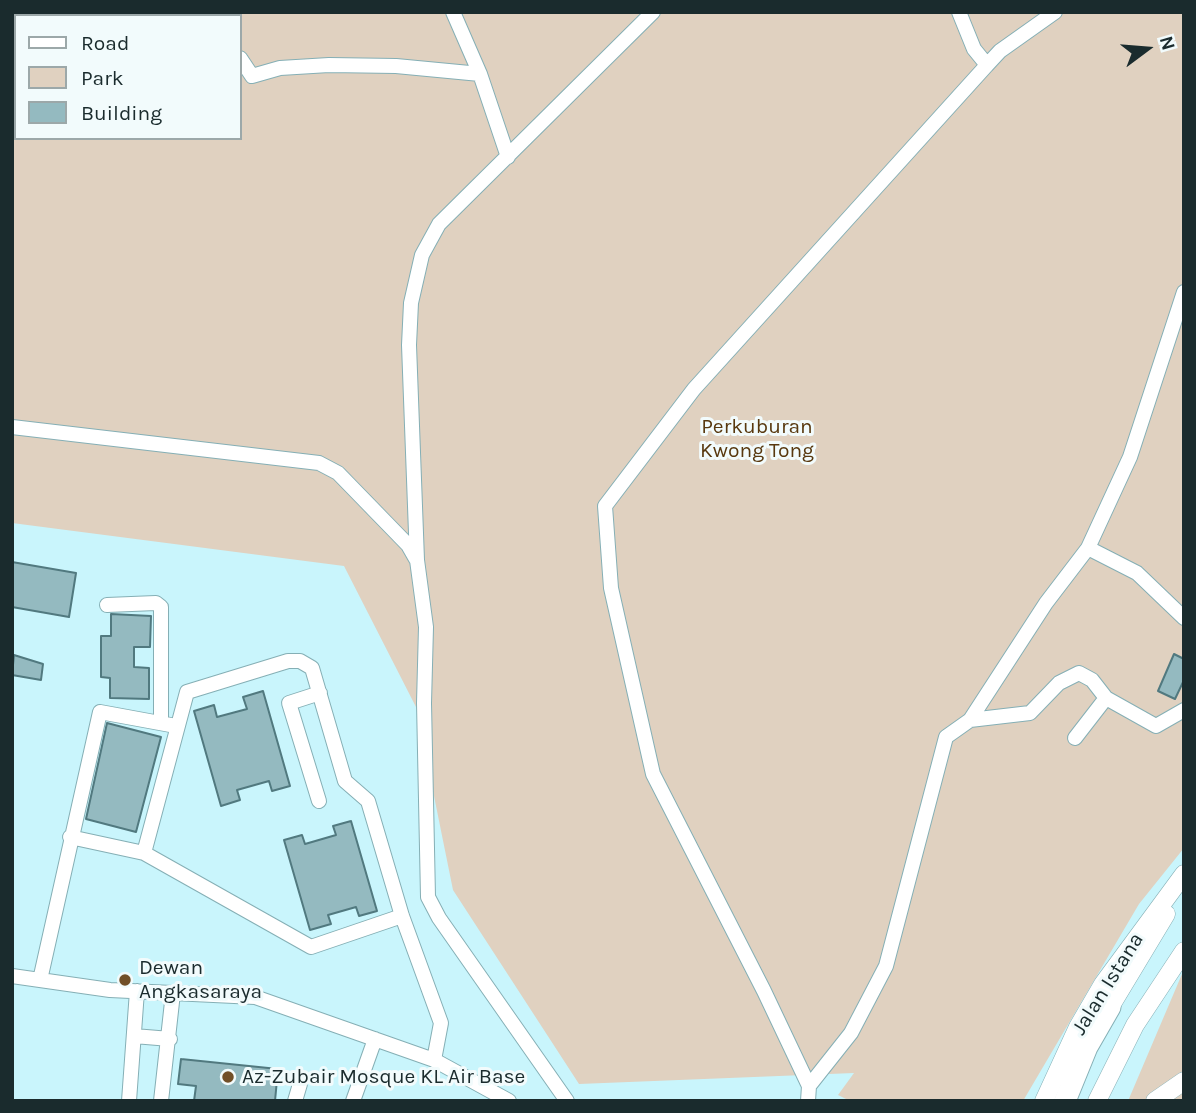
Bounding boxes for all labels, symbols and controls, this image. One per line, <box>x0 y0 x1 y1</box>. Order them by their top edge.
legend <box>14 14 242 140</box>
north arrow <box>1112 14 1182 84</box>
text: Road <box>81 31 129 55</box>
text: N <box>1155 34 1180 53</box>
text: Park <box>81 66 124 90</box>
text: Building <box>81 101 162 125</box>
park label: Perkuburan Kwong Tong <box>700 414 814 464</box>
street label: Jalan Istana <box>1067 928 1149 1040</box>
place label: Dewan Angkasaraya <box>139 955 262 1005</box>
marker: Dewan Angkasaraya <box>117 972 133 988</box>
place label: Az-Zubair Mosque KL Air Base <box>242 1064 525 1090</box>
marker: Az-Zubair Mosque KL Air Base <box>220 1069 236 1085</box>

